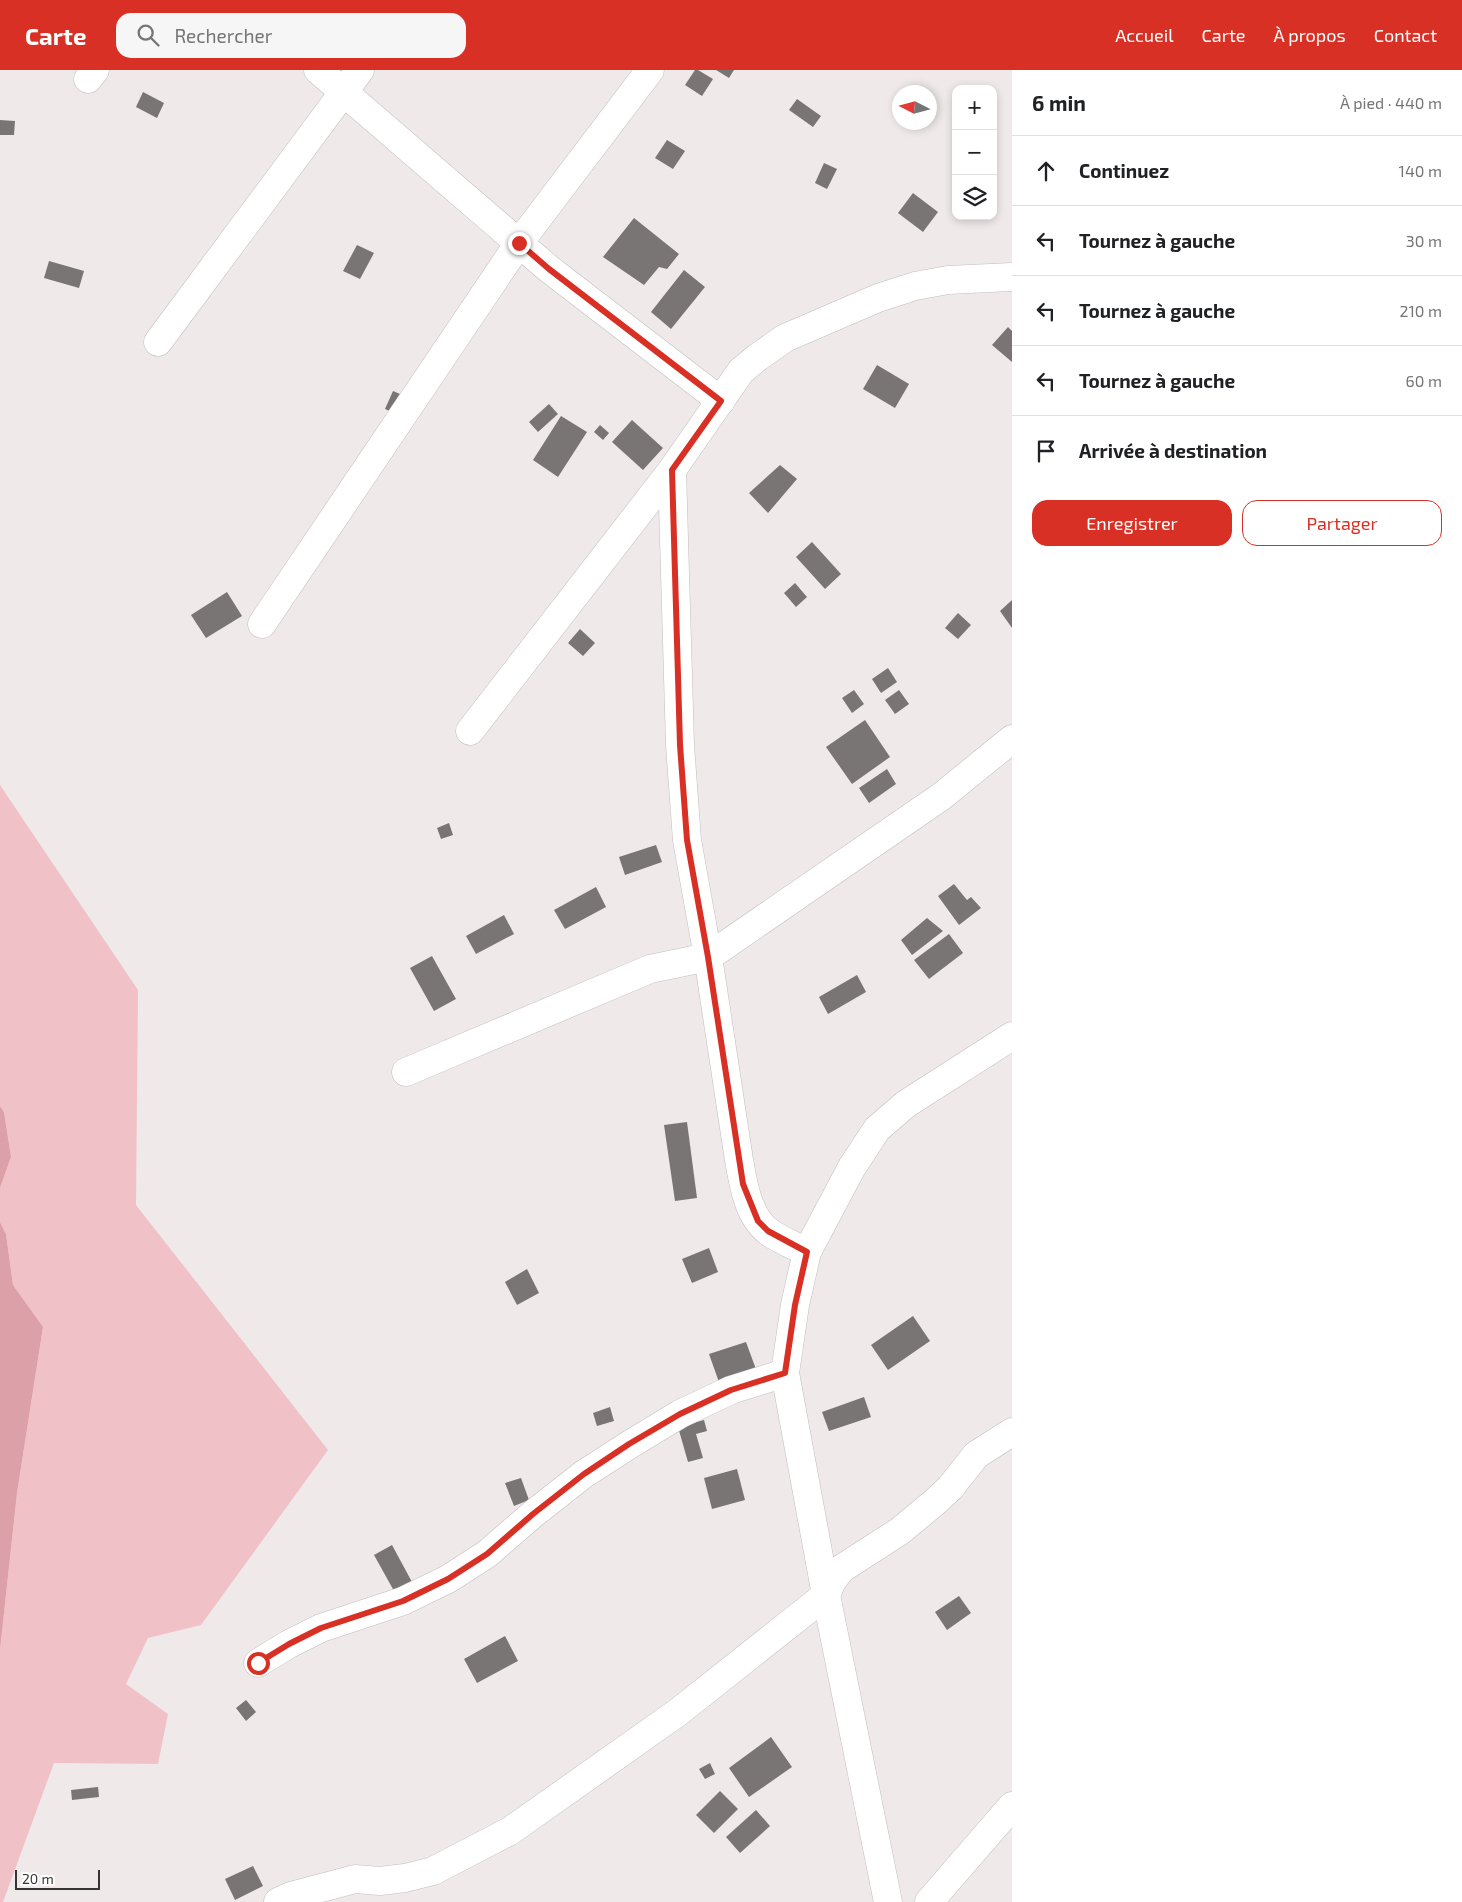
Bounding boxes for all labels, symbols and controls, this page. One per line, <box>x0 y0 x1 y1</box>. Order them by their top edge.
search box <box>116 13 466 58</box>
text: Carte <box>25 21 86 50</box>
icon: search <box>134 21 162 49</box>
text: Rechercher <box>174 24 272 47</box>
text: Accueil <box>1115 24 1174 46</box>
text: Carte <box>1202 24 1245 46</box>
text: À propos <box>1273 24 1346 46</box>
text: Contact <box>1374 24 1437 46</box>
north arrow <box>892 85 937 130</box>
map controls <box>952 85 997 220</box>
button: + <box>952 85 997 130</box>
text: 6 min <box>1032 90 1086 115</box>
text: À pied · 440 m <box>1340 93 1442 112</box>
button: − <box>952 130 997 175</box>
icon: ahead <box>1032 157 1060 185</box>
text: Continuez <box>1079 159 1169 182</box>
text: 140 m <box>1399 161 1442 180</box>
button: layers <box>952 175 997 220</box>
icon: left <box>1032 227 1060 255</box>
text: Tournez à gauche <box>1079 229 1235 252</box>
text: 30 m <box>1406 231 1442 250</box>
route end <box>508 232 531 255</box>
icon: left <box>1032 297 1060 325</box>
text: Tournez à gauche <box>1079 299 1235 322</box>
text: 210 m <box>1399 301 1442 320</box>
icon: left <box>1032 367 1060 395</box>
text: Tournez à gauche <box>1079 369 1235 392</box>
text: 60 m <box>1406 371 1442 390</box>
icon: arrive <box>1032 437 1060 465</box>
text: Arrivée à destination <box>1079 439 1267 462</box>
button: Enregistrer <box>1032 500 1232 546</box>
button: Partager <box>1242 500 1442 546</box>
route start <box>247 1652 270 1675</box>
scale bar <box>15 1867 100 1890</box>
text: 20 m <box>22 1870 54 1887</box>

